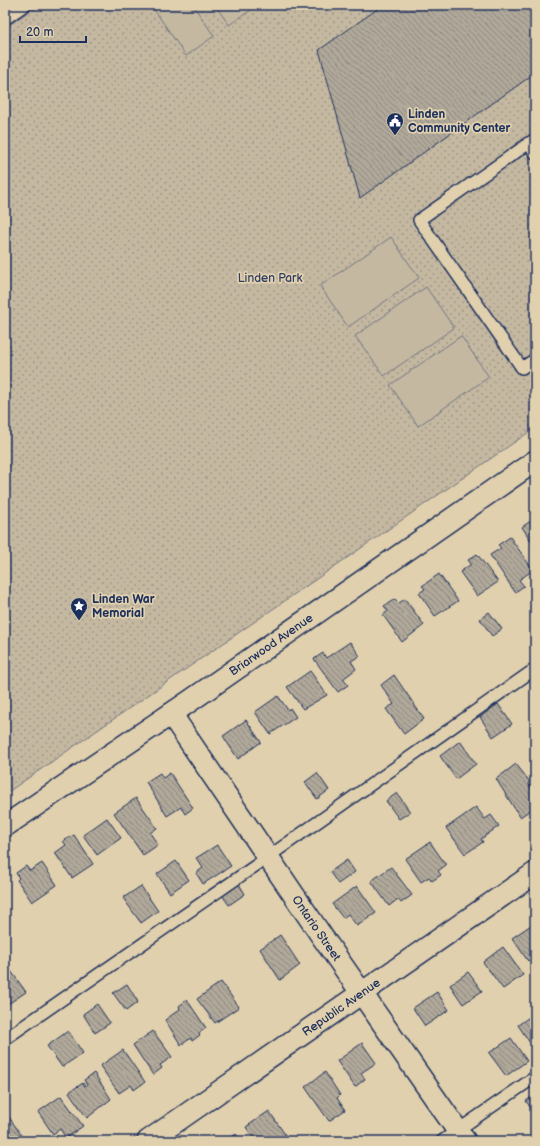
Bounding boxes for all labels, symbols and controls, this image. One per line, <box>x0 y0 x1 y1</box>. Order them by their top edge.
scale bar <box>20 18 86 44</box>
text: 20 m <box>26 25 53 40</box>
place label: Linden Community Center <box>408 107 510 136</box>
public building icon: Linden Community Center <box>385 111 405 136</box>
park label: Linden Park <box>238 271 302 286</box>
place label: Linden War Memorial <box>92 592 155 621</box>
place icon: Linden War Memorial <box>69 596 89 621</box>
street label: Briarwood Avenue <box>227 611 316 679</box>
street label: Ontario Street <box>288 893 344 964</box>
street label: Republic Avenue <box>300 975 383 1040</box>

